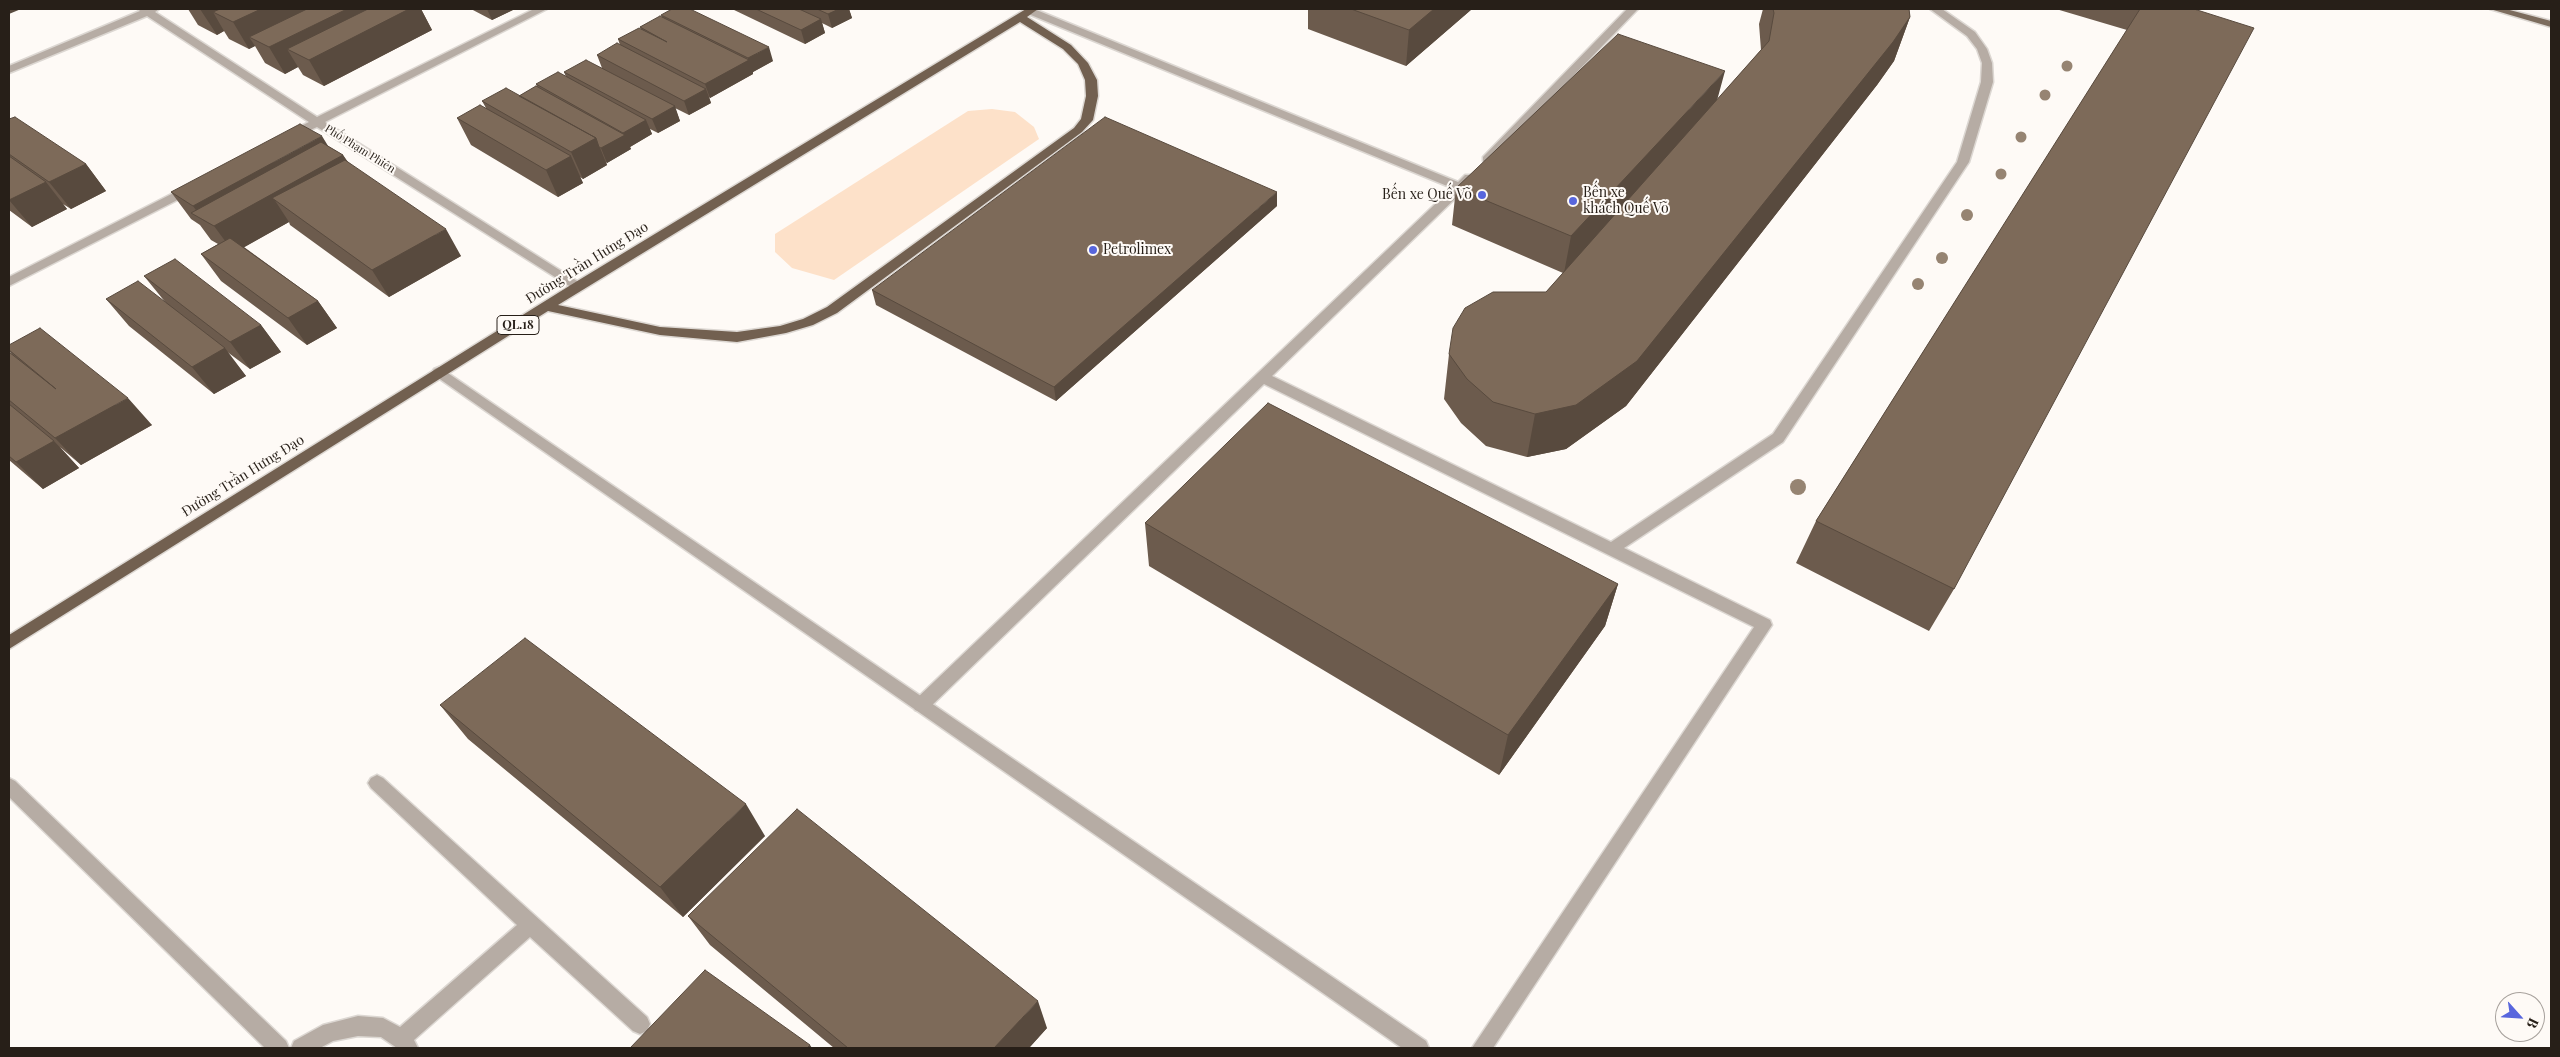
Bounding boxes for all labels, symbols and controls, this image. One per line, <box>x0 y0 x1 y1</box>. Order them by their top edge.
street label: Phố Phạm Phiên <box>322 122 398 176</box>
place label: Bến xe khách Quế Võ <box>1583 185 1669 218</box>
place label: Bến xe Quế Võ <box>1382 187 1472 203</box>
marker: Bến xe Quế Võ <box>1476 189 1488 201</box>
marker: Bến xe khách Quế Võ <box>1567 195 1579 207</box>
street label: Đường Trần Hưng Đạo <box>523 218 651 308</box>
place label: Petrolimex <box>1103 242 1171 258</box>
marker: Petrolimex <box>1087 244 1099 256</box>
road number: QL.18 <box>497 316 539 334</box>
street label: Đường Trần Hưng Đạo <box>179 431 307 521</box>
north arrow <box>2495 992 2545 1042</box>
text: B <box>2522 1015 2544 1032</box>

